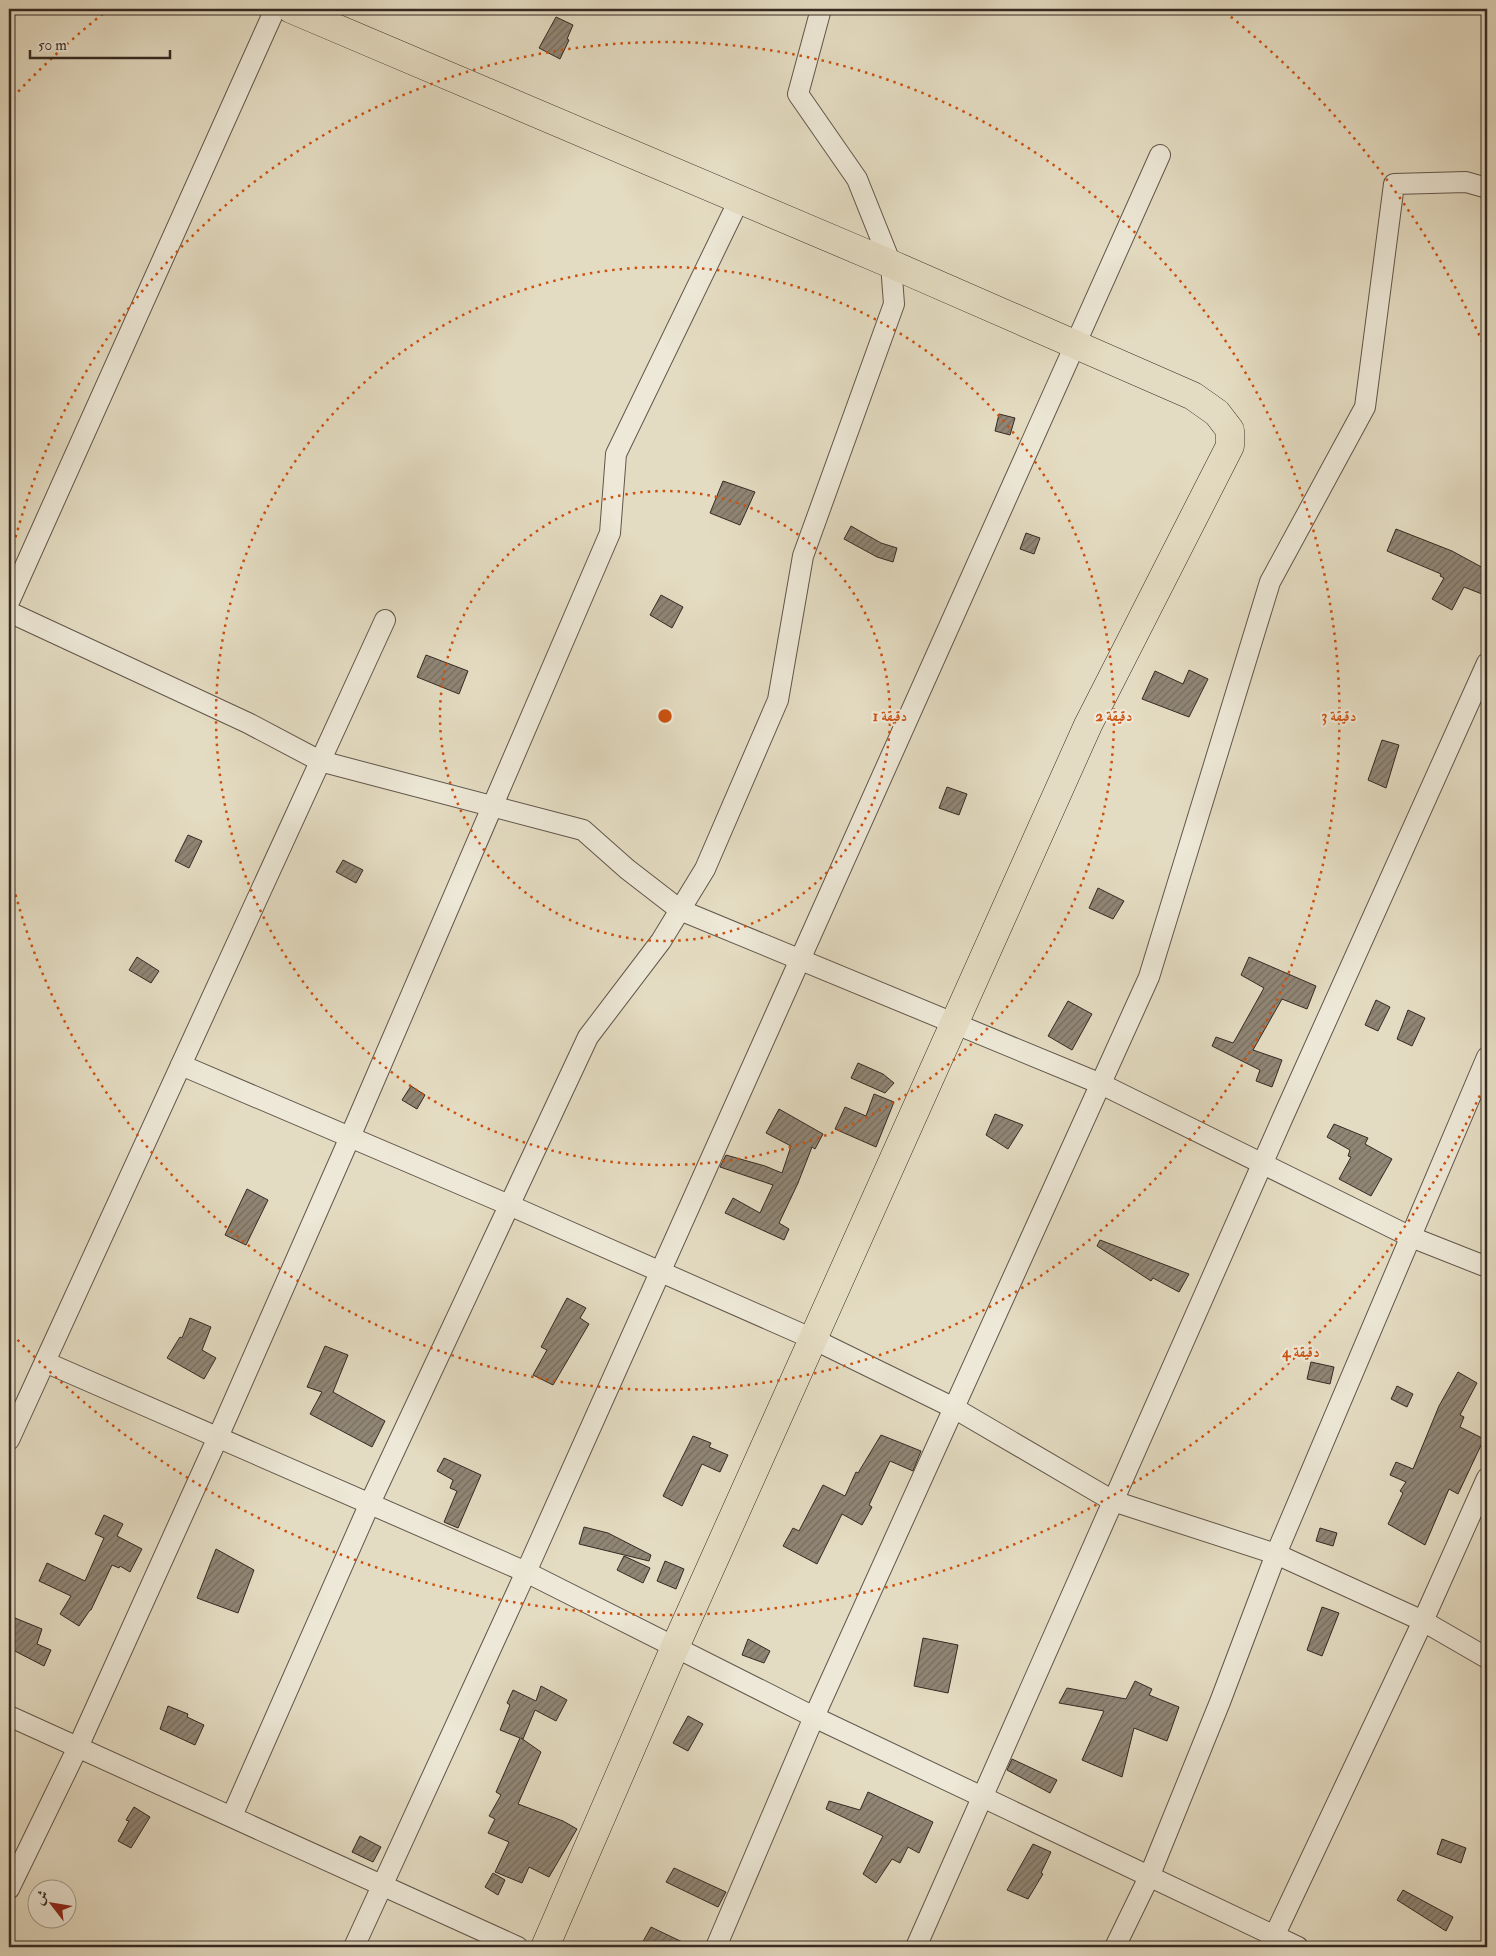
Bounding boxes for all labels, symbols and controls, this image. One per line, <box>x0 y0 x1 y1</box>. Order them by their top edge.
scale bar <box>30 28 170 60</box>
text: 50 m <box>38 36 67 55</box>
centre of rings <box>656 707 674 725</box>
text: 1 دقيقة <box>873 707 907 726</box>
text: 2 دقيقة <box>1096 707 1132 726</box>
text: 3 دقيقة <box>1321 707 1357 726</box>
text: 4 دقيقة <box>1281 1343 1320 1362</box>
north arrow <box>28 1878 78 1928</box>
text: ش <box>30 1887 52 1908</box>

